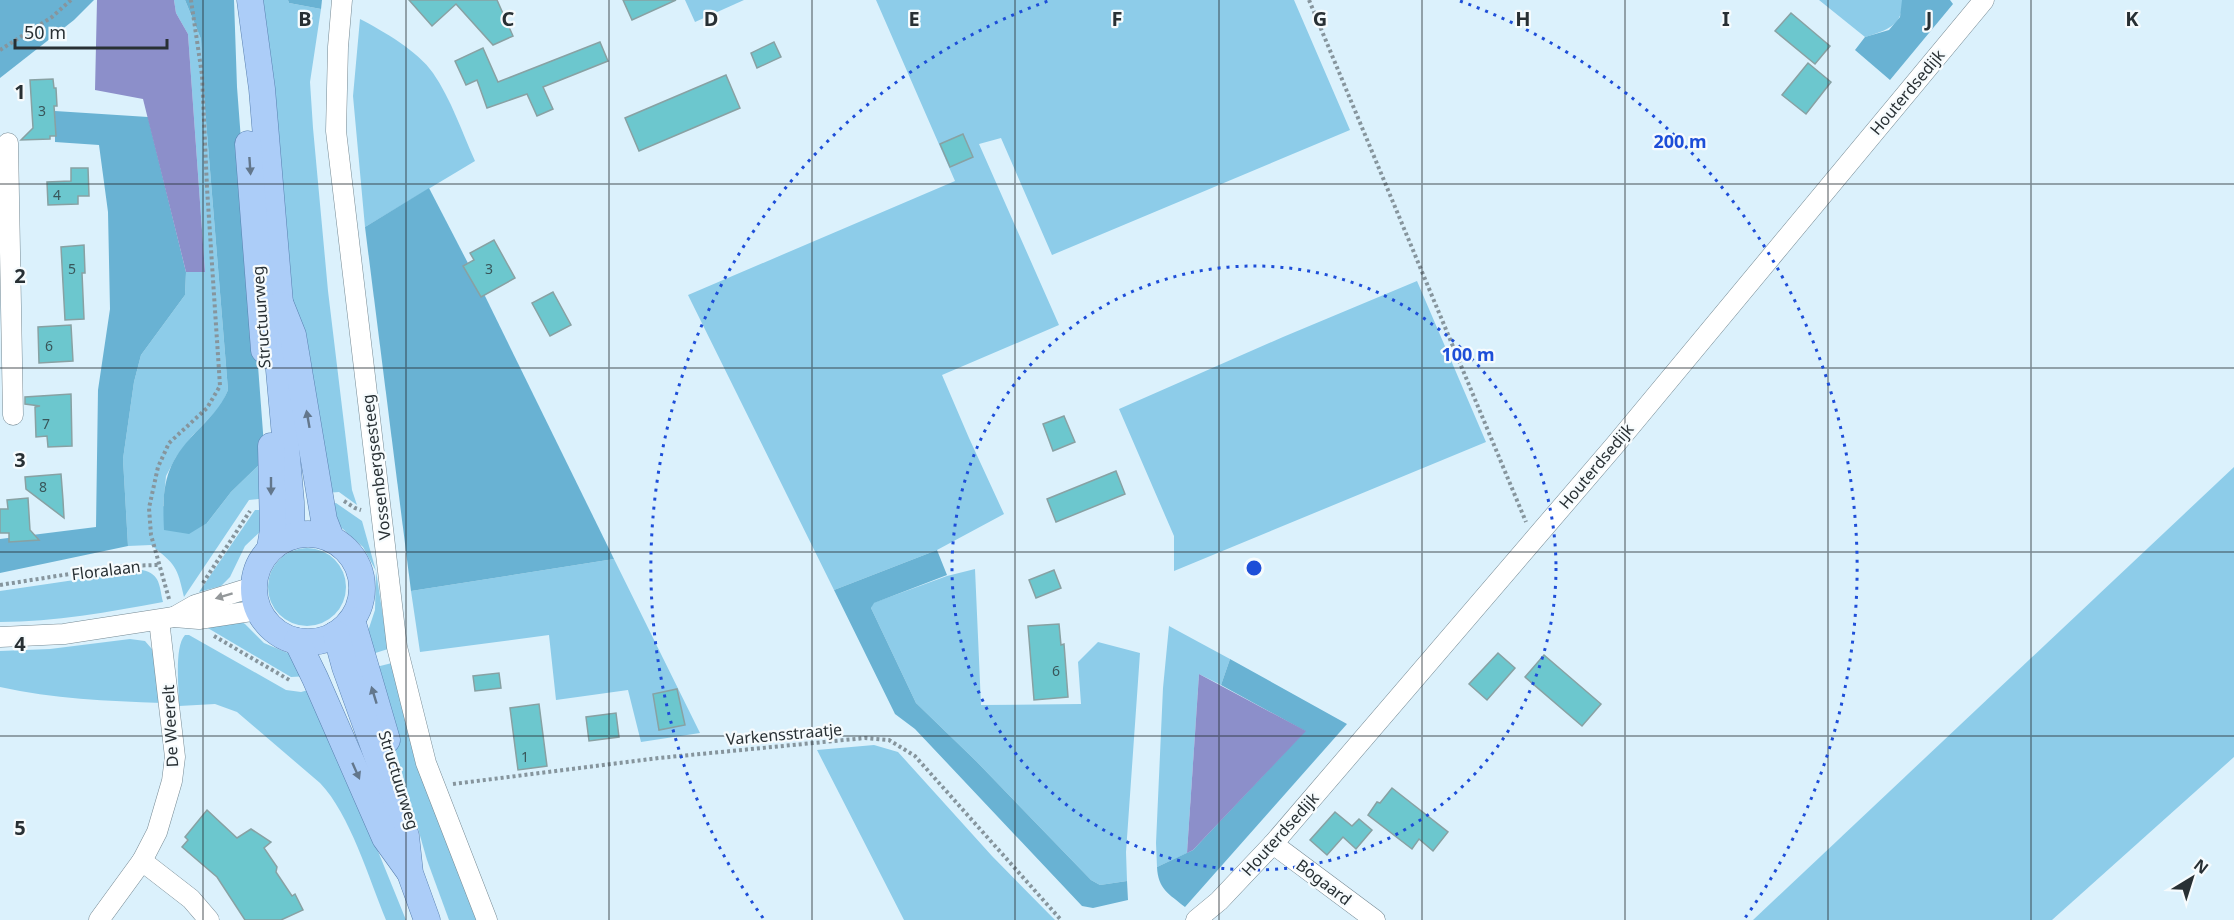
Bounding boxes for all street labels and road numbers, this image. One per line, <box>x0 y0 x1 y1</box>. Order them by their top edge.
street label: Houterdsedijk <box>1865 44 1950 140</box>
street label: Structuurweg <box>246 265 276 369</box>
street label: Vossenbergsesteeg <box>356 393 396 541</box>
street label: Houterdsedijk <box>1554 418 1639 514</box>
street label: Floralaan <box>70 555 142 585</box>
street label: De Weerelt <box>157 684 183 768</box>
street label: Varkensstraatje <box>725 718 843 750</box>
street label: Structuurweg <box>374 728 424 832</box>
street label: Houterdsedijk <box>1236 787 1324 881</box>
street label: Bogaard <box>1292 854 1356 910</box>

